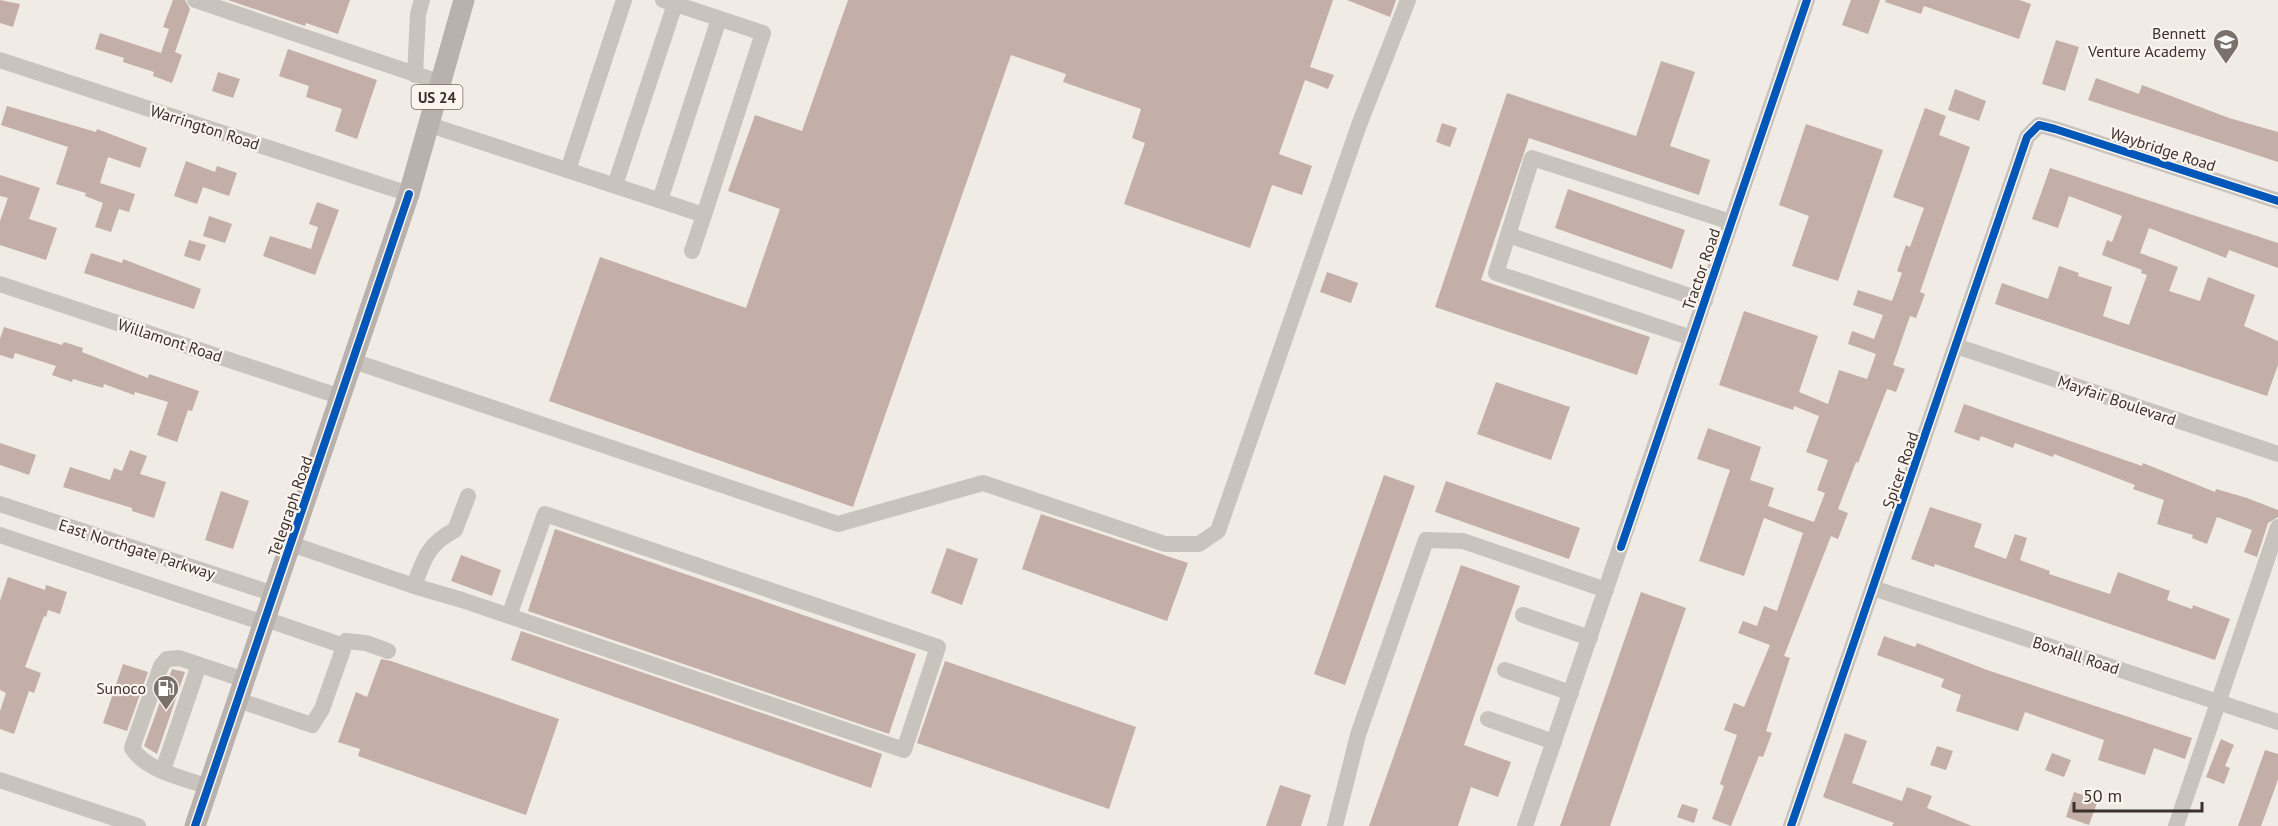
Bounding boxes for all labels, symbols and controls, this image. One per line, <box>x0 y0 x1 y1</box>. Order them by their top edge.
place label: Bennett Venture Academy <box>2087 23 2207 61</box>
school or university icon: Bennett Venture Academy <box>2211 27 2241 65</box>
road number: US 24 <box>412 85 462 109</box>
street label: Warrington Road <box>148 100 262 154</box>
street label: Waybridge Road <box>2108 123 2218 175</box>
street label: Tractor Road <box>1678 225 1724 313</box>
street label: Willamont Road <box>115 314 225 366</box>
street label: Mayfair Boulevard <box>2055 370 2179 430</box>
street label: Spicer Road <box>1878 429 1922 511</box>
street label: Telegraph Road <box>263 453 317 559</box>
street label: East Northgate Parkway <box>56 514 218 584</box>
street label: Boxhall Road <box>2030 632 2122 678</box>
fuel station icon: Sunoco <box>151 673 181 711</box>
place label: Sunoco <box>96 678 146 698</box>
scale bar <box>2074 775 2202 813</box>
text: 50 m <box>2083 784 2122 807</box>

